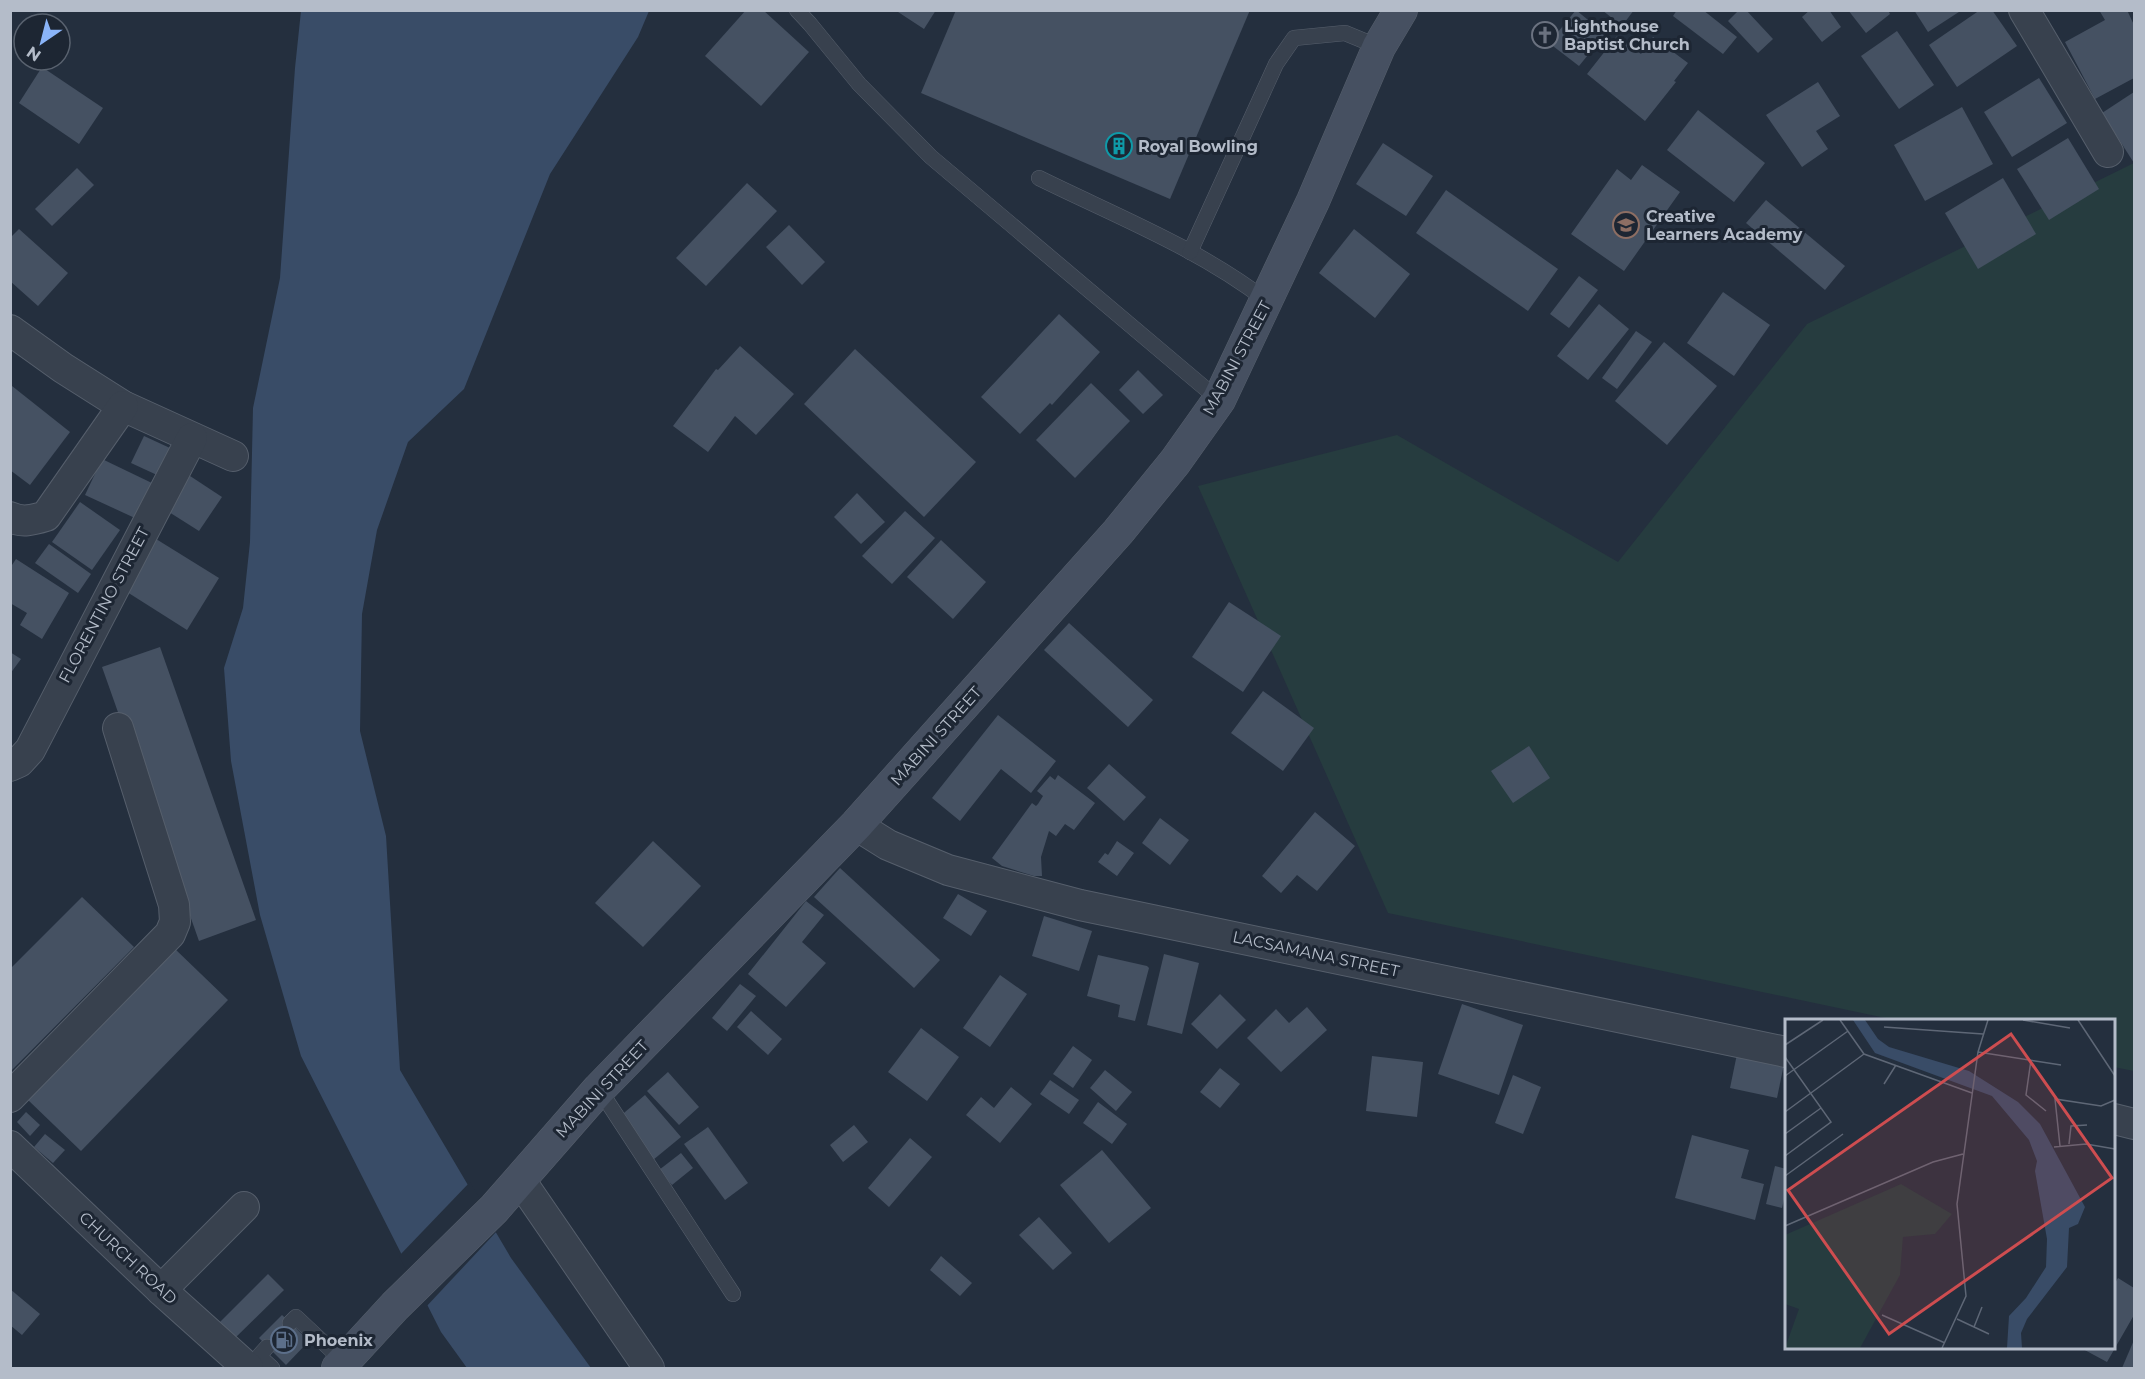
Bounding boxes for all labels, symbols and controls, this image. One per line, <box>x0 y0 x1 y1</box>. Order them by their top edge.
north arrow <box>12 12 72 72</box>
place label: Lighthouse Baptist Church <box>1564 17 1690 54</box>
church icon: Lighthouse Baptist Church <box>1530 20 1560 50</box>
text: N <box>23 42 44 65</box>
building icon: Royal Bowling <box>1104 131 1134 161</box>
place label: Royal Bowling <box>1138 137 1258 156</box>
place label: Creative Learners Academy <box>1646 207 1803 244</box>
school or university icon: Creative Learners Academy <box>1611 210 1641 240</box>
street label: MABINI STREET <box>1199 297 1276 418</box>
street label: FLORENTINO STREET <box>55 523 154 686</box>
street label: MABINI STREET <box>887 682 986 789</box>
street label: LACSAMANA STREET <box>1231 927 1402 981</box>
inset map <box>1785 1019 2115 1349</box>
street label: MABINI STREET <box>552 1036 653 1142</box>
street label: CHURCH ROAD <box>75 1208 181 1308</box>
fuel station icon: Phoenix <box>269 1325 299 1355</box>
place label: Phoenix <box>304 1331 373 1350</box>

